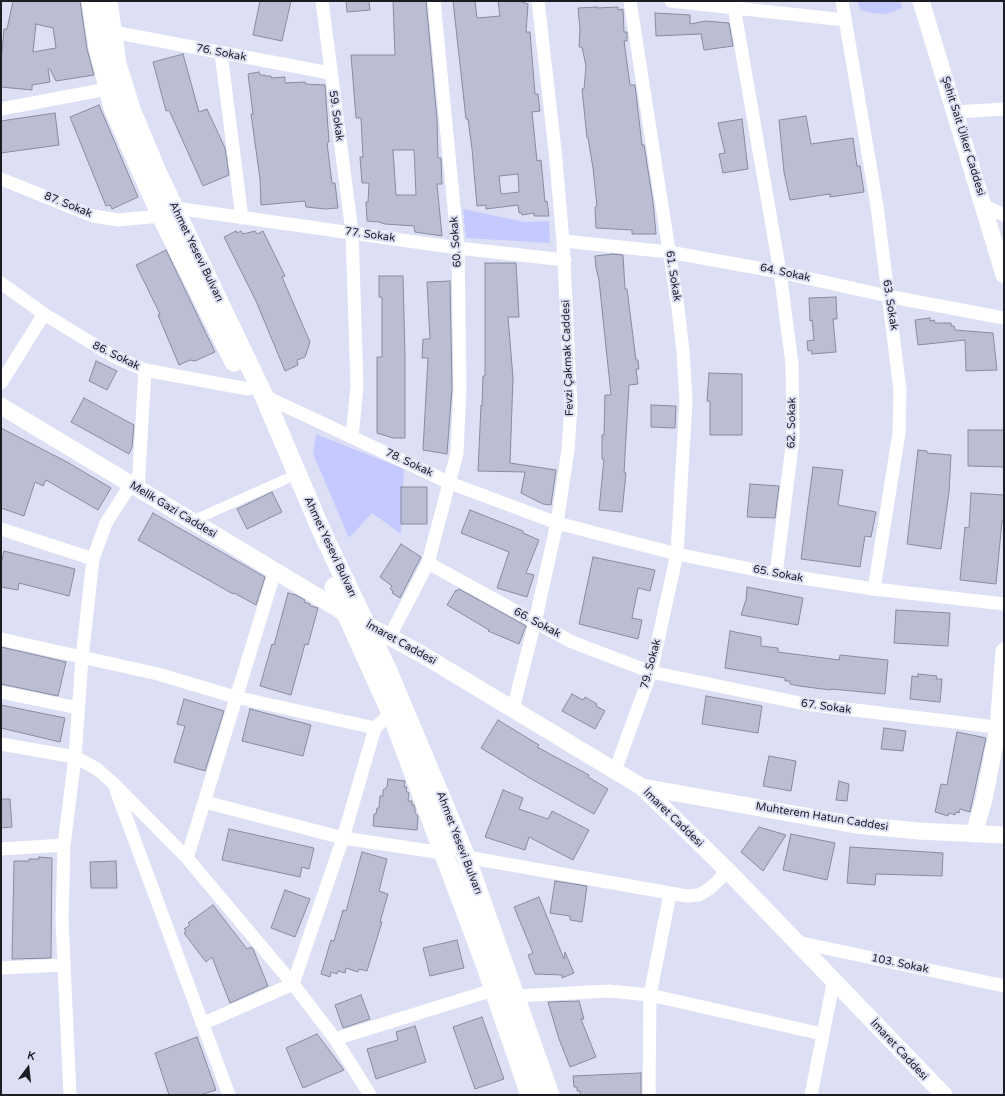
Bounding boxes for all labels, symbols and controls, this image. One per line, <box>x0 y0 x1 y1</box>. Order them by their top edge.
street label: 76. Sokak <box>195 42 247 64</box>
street label: Şehit Sait Ülker Caddesi <box>939 75 987 197</box>
street label: 59. Sokak <box>326 90 346 142</box>
street label: 87. Sokak <box>42 189 94 221</box>
street label: Ahmet Yesevi Bulvarı <box>166 200 226 304</box>
street label: 60. Sokak <box>448 216 464 268</box>
street label: 77. Sokak <box>344 225 396 245</box>
street label: 61. Sokak <box>662 250 684 302</box>
street label: 64. Sokak <box>759 261 811 285</box>
street label: 63. Sokak <box>879 279 901 331</box>
street label: Fevzi Çakmak Caddesi <box>559 300 577 416</box>
street label: 86. Sokak <box>90 339 142 373</box>
street label: 62. Sokak <box>785 397 799 449</box>
street label: 78. Sokak <box>383 446 435 480</box>
street label: Melik Gazi Caddesi <box>127 479 219 541</box>
street label: Ahmet Yesevi Bulvarı <box>301 495 359 599</box>
street label: 65. Sokak <box>752 563 804 585</box>
street label: 66. Sokak <box>511 605 563 641</box>
street label: İmaret Caddesi <box>363 618 439 668</box>
street label: 79. Sokak <box>638 638 664 690</box>
street label: 67. Sokak <box>800 697 852 717</box>
street label: İmaret Caddesi <box>640 786 706 850</box>
street label: Ahmet Yesevi Bulvarı <box>433 790 485 896</box>
street label: Muhterem Hatun Caddesi <box>755 800 889 834</box>
street label: 103. Sokak <box>870 952 930 976</box>
street label: İmaret Caddesi <box>867 1017 931 1083</box>
north arrow <box>8 1048 48 1088</box>
text: K <box>26 1049 36 1063</box>

